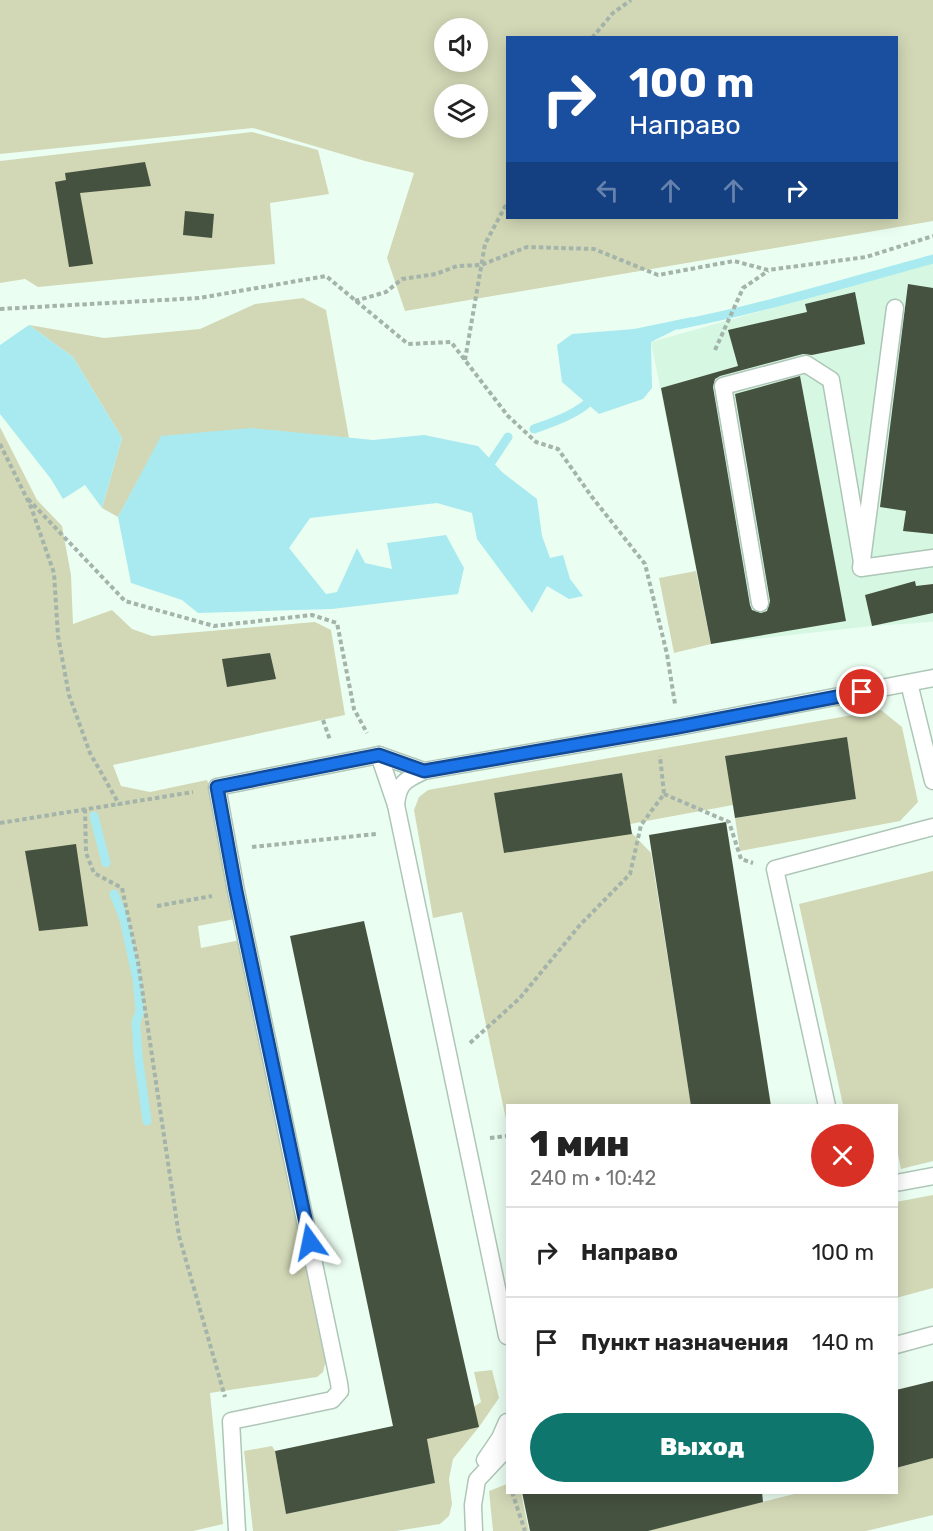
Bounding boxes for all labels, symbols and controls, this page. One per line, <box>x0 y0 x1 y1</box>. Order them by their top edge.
map controls <box>434 18 488 138</box>
button: sound <box>434 18 488 72</box>
text: 100 m <box>629 58 754 108</box>
icon: right <box>530 60 608 138</box>
button: layers <box>434 84 488 138</box>
text: Направо <box>629 109 741 141</box>
icon: left <box>591 174 624 207</box>
icon: ahead <box>654 174 687 207</box>
icon: ahead <box>717 174 750 207</box>
icon: right <box>780 174 813 207</box>
pin <box>836 666 887 717</box>
icon: arrive <box>845 675 878 708</box>
text: 1 мин <box>530 1122 630 1165</box>
button: close <box>811 1124 874 1187</box>
text: 240 m · 10:42 <box>530 1166 656 1190</box>
position arrow <box>278 1210 342 1274</box>
icon: right <box>530 1236 563 1269</box>
text: Направо <box>581 1239 678 1266</box>
text: 100 m <box>812 1239 874 1266</box>
icon: arrive <box>530 1326 563 1359</box>
text: Пункт назначения <box>581 1329 789 1356</box>
text: 140 m <box>812 1329 874 1356</box>
button: Выход <box>530 1413 874 1482</box>

